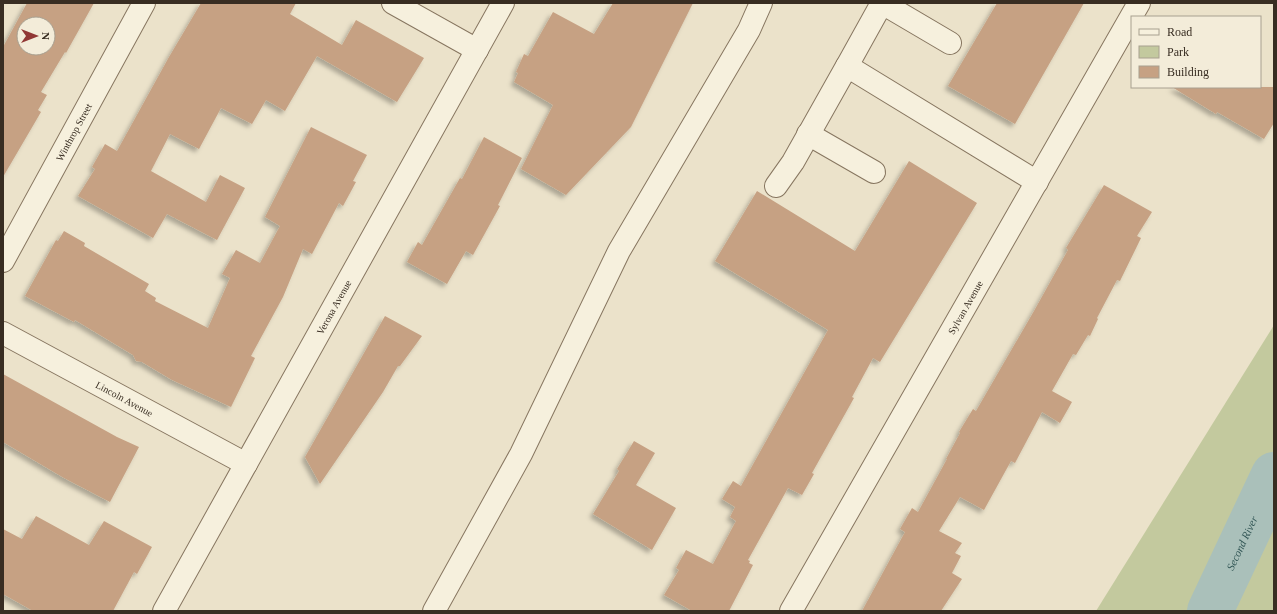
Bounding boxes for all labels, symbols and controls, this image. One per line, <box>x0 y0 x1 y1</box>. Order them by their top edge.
north arrow <box>16 16 56 56</box>
legend <box>1131 16 1261 88</box>
text: Road <box>1167 25 1192 39</box>
text: N <box>40 32 52 40</box>
text: Park <box>1167 45 1189 59</box>
text: Building <box>1167 65 1209 79</box>
street label: Winthrop Street <box>54 101 94 163</box>
street label: Verona Avenue <box>314 278 354 336</box>
street label: Sylvan Avenue <box>946 278 985 336</box>
street label: Lincoln Avenue <box>94 379 155 419</box>
water label: Second River <box>1224 514 1260 572</box>

